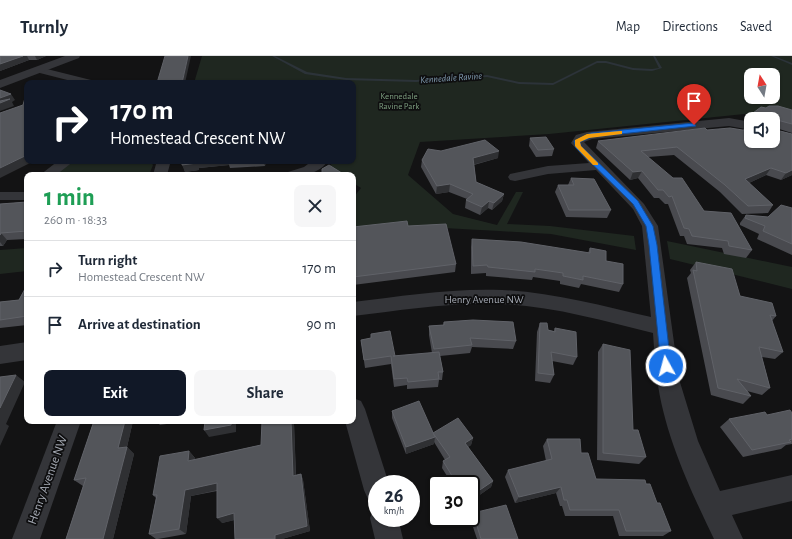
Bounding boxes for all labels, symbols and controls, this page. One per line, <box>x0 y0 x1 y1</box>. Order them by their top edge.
text: Turnly <box>20 18 68 37</box>
text: Map <box>616 20 640 34</box>
text: Directions <box>662 20 718 34</box>
text: Saved <box>740 20 772 34</box>
north arrow <box>744 68 780 104</box>
map controls <box>744 68 780 148</box>
water label: Kennedale Ravine <box>420 71 483 85</box>
pin <box>677 84 711 125</box>
icon: arrive <box>683 90 705 112</box>
park label: Kennedale Ravine Park <box>379 92 420 111</box>
icon: right <box>44 96 96 148</box>
text: 170 m <box>110 97 174 125</box>
button: sound <box>744 112 780 148</box>
text: Homestead Crescent NW <box>110 130 285 148</box>
button: close <box>294 185 336 227</box>
text: 1 min <box>44 186 95 210</box>
text: 260 m · 18:33 <box>44 214 107 227</box>
text: Turn right <box>78 253 137 268</box>
icon: right <box>44 258 66 280</box>
text: 170 m <box>302 261 336 276</box>
text: Homestead Crescent NW <box>78 271 205 284</box>
street label: Henry Avenue NW <box>444 294 524 305</box>
icon: arrive <box>44 314 66 336</box>
text: Arrive at destination <box>78 317 201 332</box>
text: 90 m <box>307 317 336 332</box>
position arrow <box>645 345 687 387</box>
button: Exit <box>44 370 186 416</box>
button: Share <box>194 370 336 416</box>
street label: Henry Avenue NW <box>26 433 70 526</box>
speed limit sign: 30 <box>428 475 480 527</box>
text: 26 <box>384 486 404 506</box>
text: km/h <box>384 506 404 516</box>

